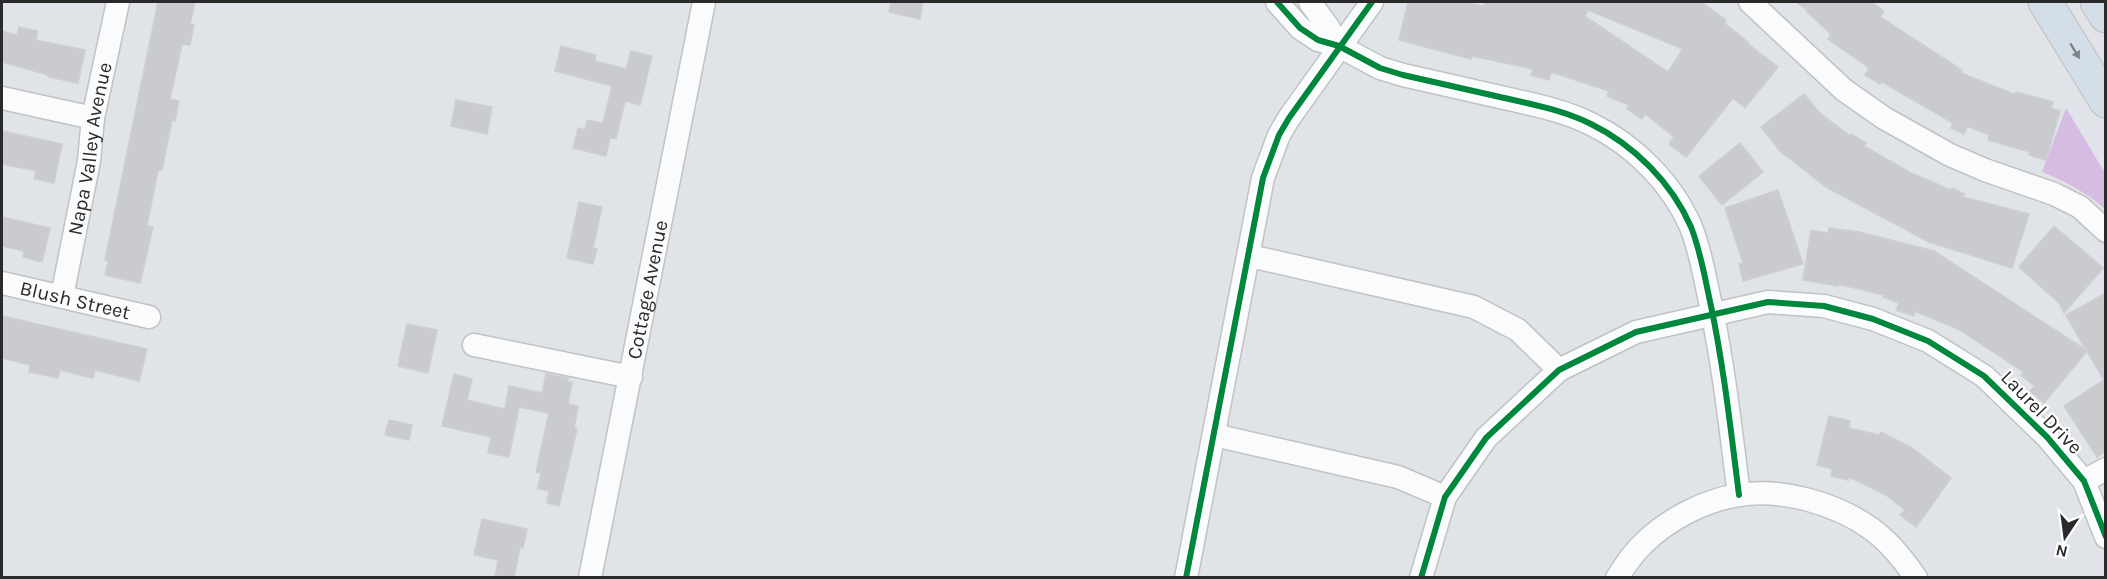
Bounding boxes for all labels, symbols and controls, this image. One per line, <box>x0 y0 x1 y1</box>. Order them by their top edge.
one-way arrow <box>2070 43 2081 59</box>
street label: Napa Valley Avenue <box>63 60 117 237</box>
street label: Cottage Avenue <box>623 218 673 361</box>
street label: Blush Street <box>18 277 133 324</box>
street label: Laurel Drive <box>1996 366 2087 459</box>
north arrow <box>2035 507 2095 567</box>
text: N <box>2054 541 2069 562</box>

